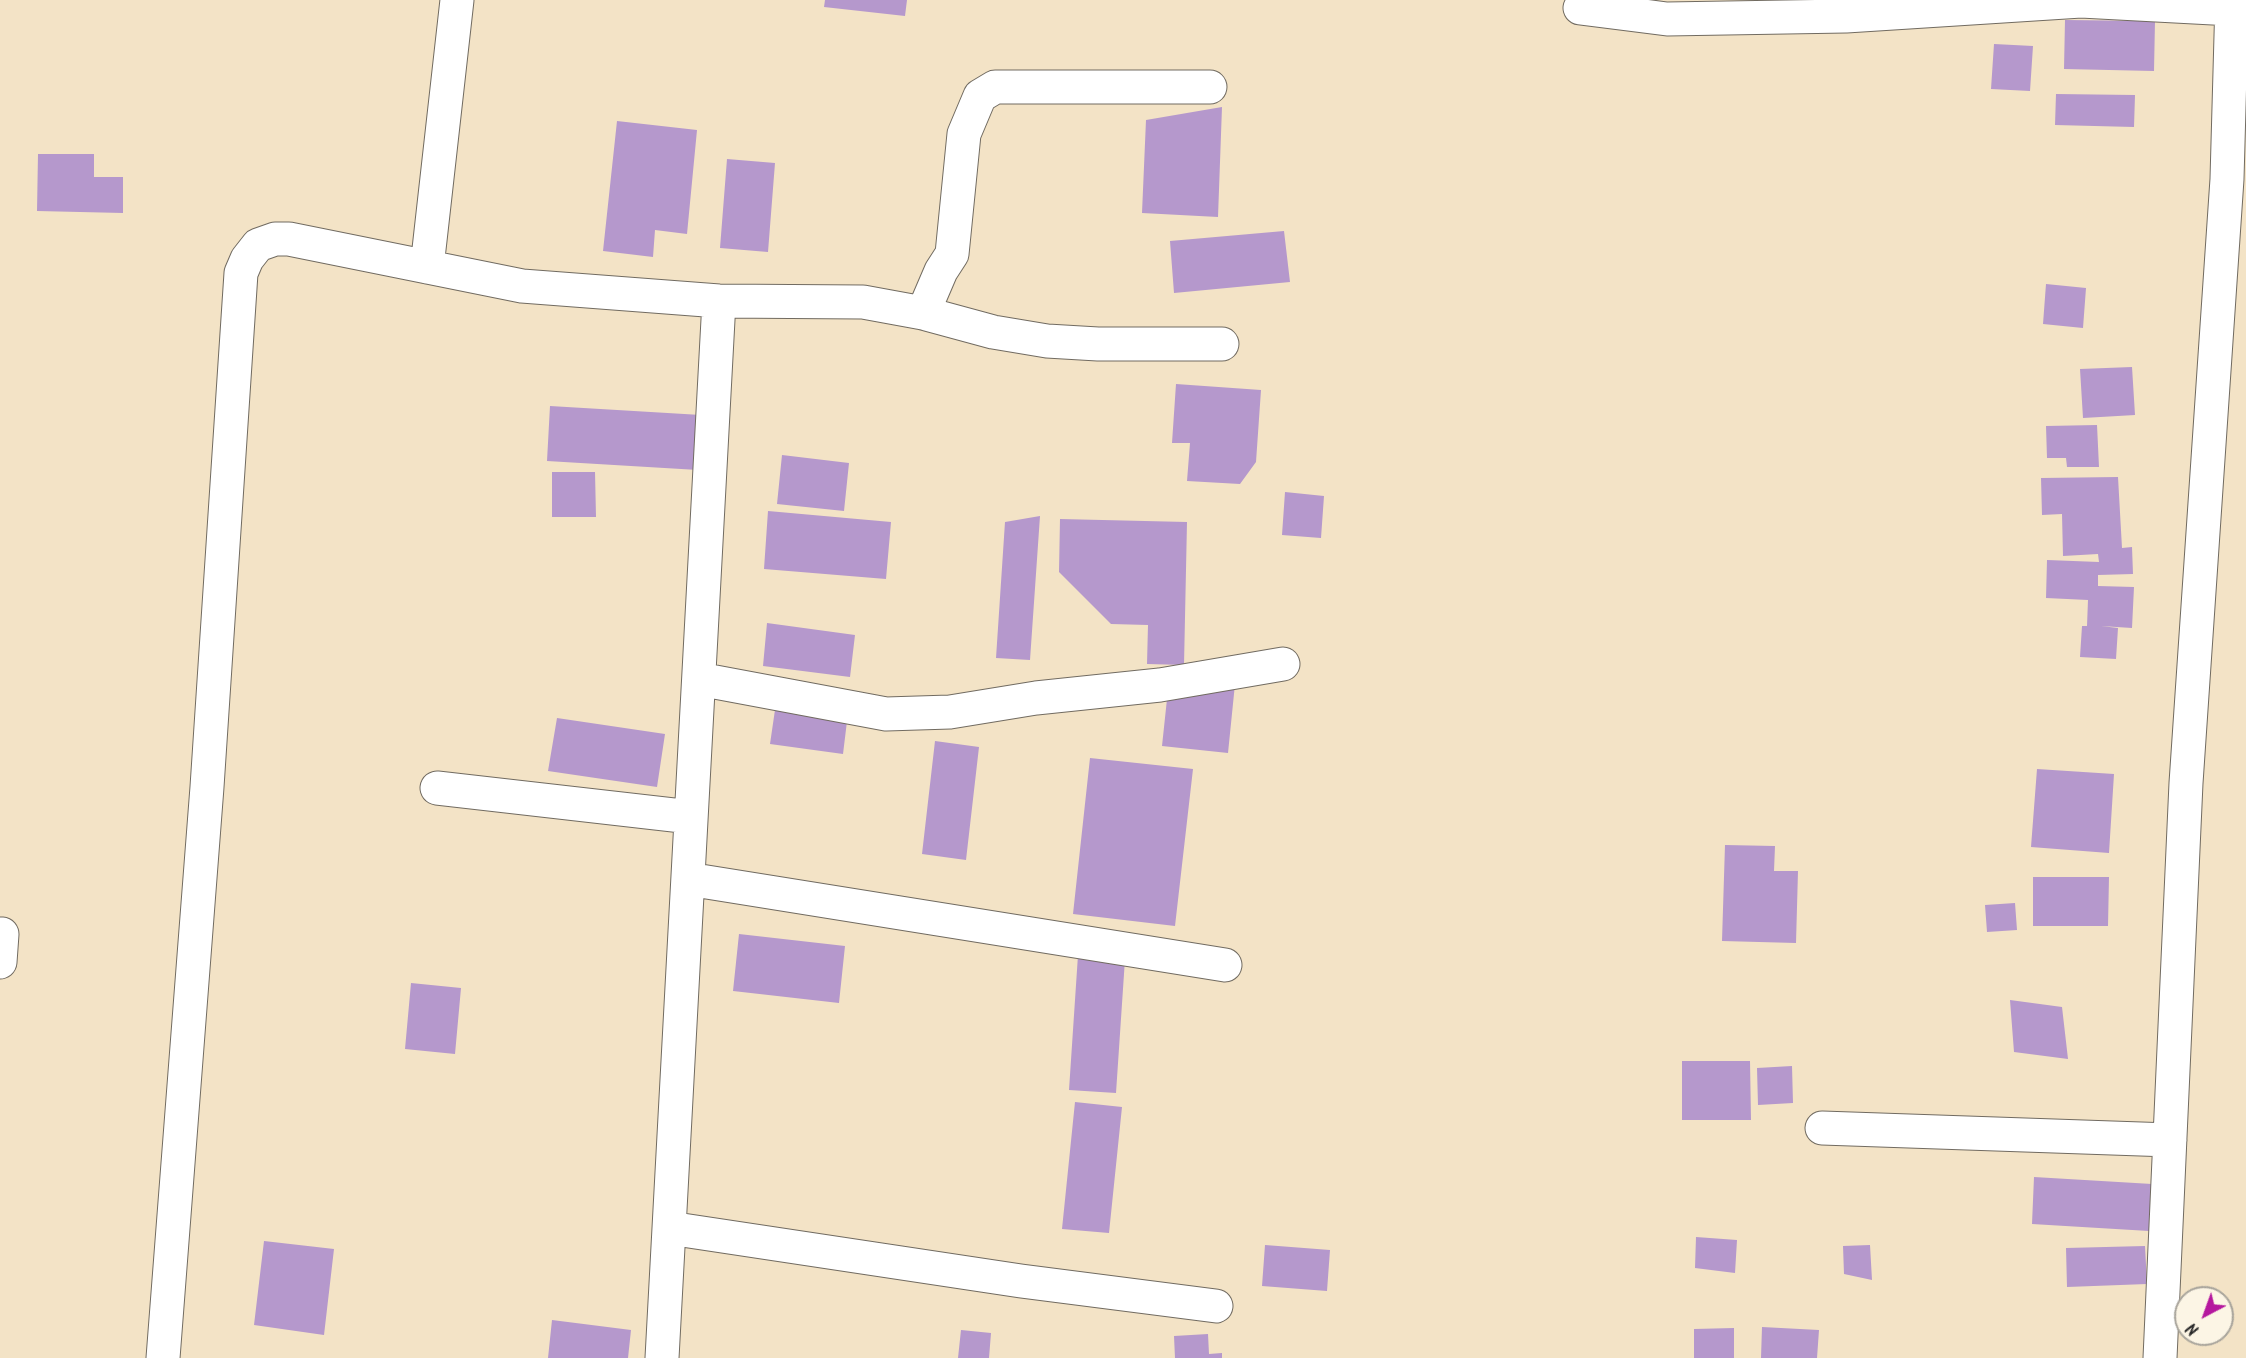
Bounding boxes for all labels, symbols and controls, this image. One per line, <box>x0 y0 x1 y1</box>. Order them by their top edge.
north arrow <box>2174 1286 2234 1346</box>
text: N <box>2181 1316 2205 1341</box>

